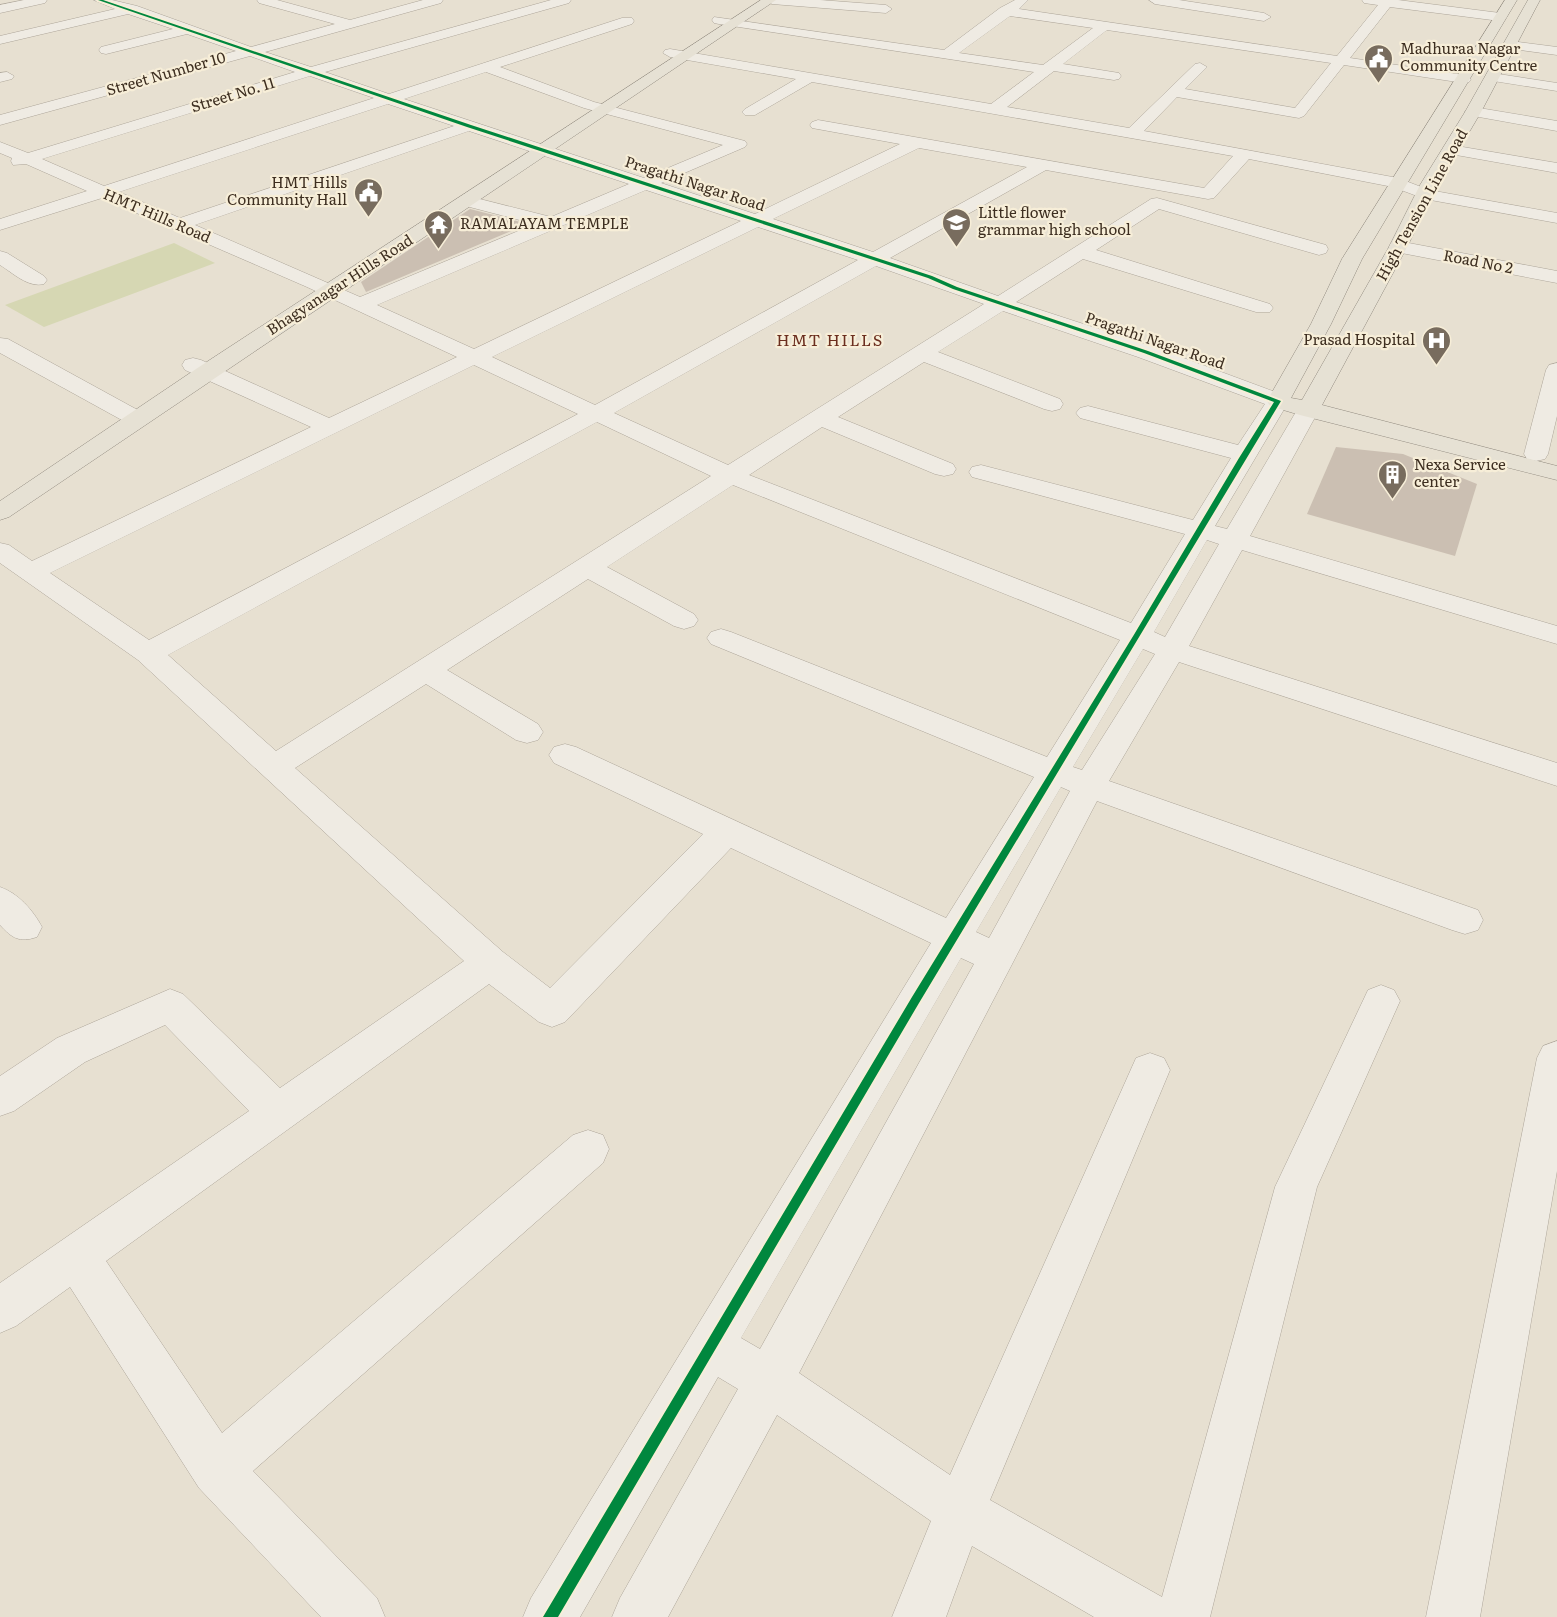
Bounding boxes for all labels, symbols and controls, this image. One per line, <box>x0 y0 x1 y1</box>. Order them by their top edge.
place label: Madhuraa Nagar Community Centre <box>1400 36 1538 76</box>
public building icon: Madhuraa Nagar Community Centre <box>1363 42 1395 84</box>
street label: Street Number 10 <box>103 44 228 101</box>
street label: Street No. 11 <box>188 70 277 117</box>
street label: High Tension Line Road <box>1369 124 1472 285</box>
street label: Pragathi Nagar Road <box>622 149 769 216</box>
place label: HMT Hills Community Hall <box>227 170 347 210</box>
public building icon: HMT Hills Community Hall <box>352 176 384 218</box>
street label: HMT Hills Road <box>100 182 215 248</box>
place label: Little flower grammar high school <box>978 200 1131 240</box>
school or university icon: Little flower grammar high school <box>941 206 973 248</box>
temple icon: RAMALAYAM TEMPLE <box>423 208 455 250</box>
place label: RAMALAYAM TEMPLE <box>460 211 629 234</box>
street label: Bhagyanagar Hills Road <box>261 228 417 340</box>
street label: Road No 2 <box>1441 243 1515 279</box>
street label: Pragathi Nagar Road <box>1082 305 1229 374</box>
hospital icon: Prasad Hospital <box>1420 324 1452 366</box>
district label: HMT HILLS <box>776 327 884 351</box>
place label: Prasad Hospital <box>1303 327 1415 350</box>
place label: Nexa Service center <box>1414 452 1506 492</box>
building icon: Nexa Service center <box>1377 458 1409 500</box>

